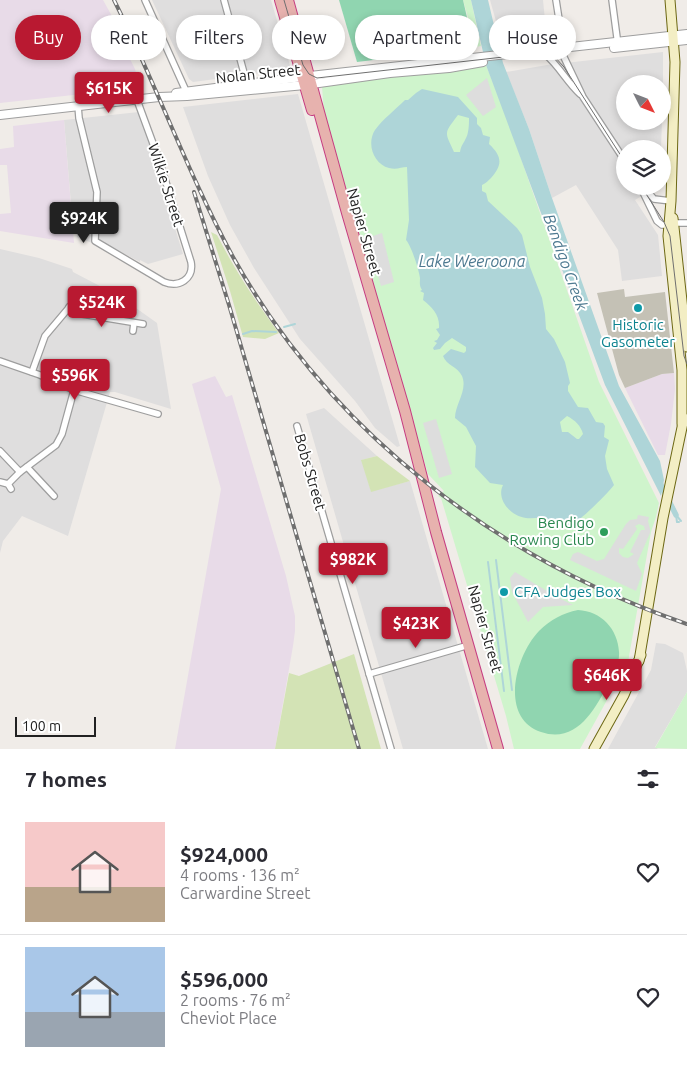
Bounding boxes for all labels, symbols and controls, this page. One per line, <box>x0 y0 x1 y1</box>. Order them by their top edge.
chip: Buy <box>15 15 81 60</box>
chip: Rent <box>91 15 166 60</box>
chip: Filters <box>176 15 262 60</box>
chip: New <box>272 15 345 60</box>
chip: Apartment <box>355 15 479 60</box>
chip: House <box>489 15 576 60</box>
street label: Nolan Street <box>215 61 301 86</box>
pin: $615K <box>74 72 144 114</box>
north arrow <box>616 75 671 130</box>
map controls <box>616 75 671 195</box>
text: $615K <box>86 79 132 97</box>
button: layers <box>616 140 671 195</box>
street label: Wilkie Street <box>145 141 188 229</box>
street label: Napier Street <box>344 186 385 278</box>
pin: $924K <box>49 202 119 244</box>
text: $924K <box>61 209 107 227</box>
water label: Bendigo Creek <box>540 211 592 313</box>
water label: Lake Weeroona <box>419 252 526 270</box>
pin: $524K <box>67 286 137 328</box>
text: $524K <box>79 293 125 311</box>
marker: Historic Gasometer <box>632 302 644 314</box>
place label: Historic Gasometer <box>601 316 675 350</box>
pin: $596K <box>40 358 110 401</box>
text: $596K <box>52 366 98 384</box>
street label: Bobs Street <box>291 432 330 512</box>
place label: Bendigo Rowing Club <box>510 514 594 548</box>
marker: Bendigo Rowing Club <box>598 526 610 538</box>
pin: $982K <box>318 542 388 585</box>
text: $982K <box>330 550 376 568</box>
street label: Napier Street <box>465 583 506 675</box>
place label: CFA Judges Box <box>514 583 621 600</box>
marker: CFA Judges Box <box>498 586 510 598</box>
pin: $423K <box>381 606 451 649</box>
text: $423K <box>393 614 439 632</box>
pin: $646K <box>572 658 642 701</box>
text: $646K <box>584 666 630 684</box>
scale bar <box>15 714 96 737</box>
text: 100 m <box>22 718 61 734</box>
icon: filters <box>634 765 662 793</box>
text: 7 homes <box>25 767 107 791</box>
icon: home <box>65 842 125 902</box>
text: $924,000 <box>180 842 268 866</box>
icon: heart <box>634 858 662 886</box>
text: 4 rooms · 136 m² <box>180 866 300 884</box>
text: Carwardine Street <box>180 884 311 902</box>
icon: home <box>65 967 125 1027</box>
text: $596,000 <box>180 967 268 991</box>
icon: heart <box>634 983 662 1011</box>
text: 2 rooms · 76 m² <box>180 991 291 1009</box>
text: Cheviot Place <box>180 1009 277 1027</box>

